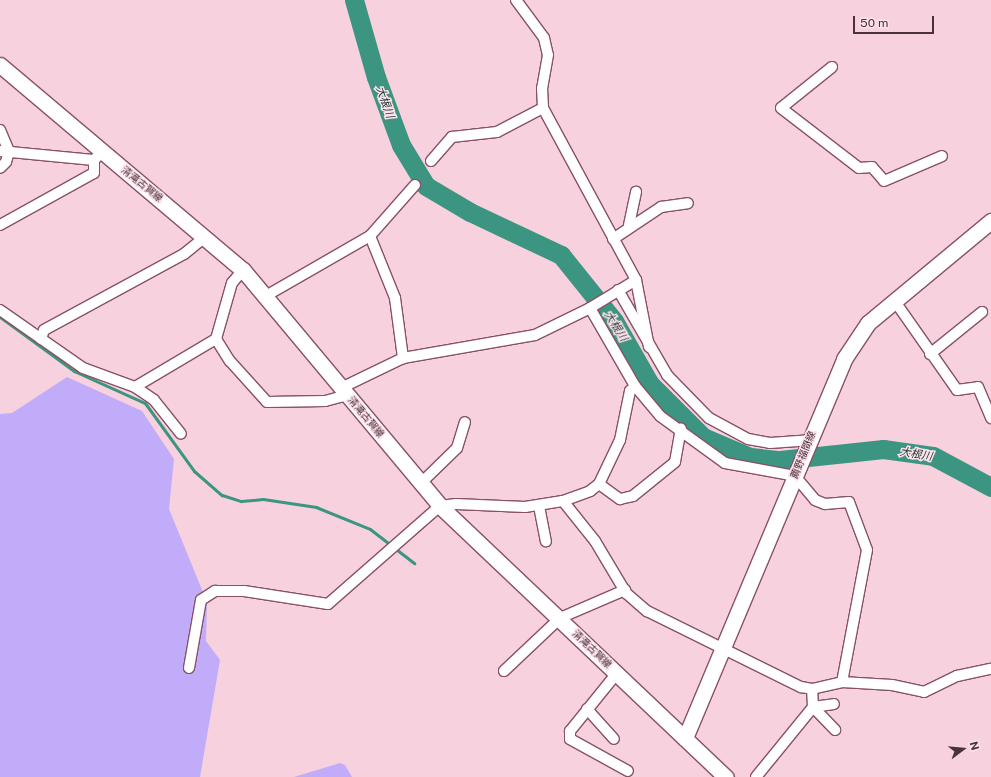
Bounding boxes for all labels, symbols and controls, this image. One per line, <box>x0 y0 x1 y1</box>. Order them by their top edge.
scale bar <box>855 8 936 34</box>
text: 50 m <box>860 16 888 30</box>
water label: 大根川 <box>373 84 397 120</box>
street label: 清滝古賀線 <box>119 164 165 204</box>
water label: 大根川 <box>602 309 630 343</box>
street label: 清滝古賀線 <box>345 394 387 440</box>
street label: 薦野福間線 <box>788 430 818 480</box>
water label: 大根川 <box>899 445 933 463</box>
street label: 清滝古賀線 <box>570 627 614 671</box>
north arrow <box>943 729 983 769</box>
text: N <box>968 740 981 751</box>

